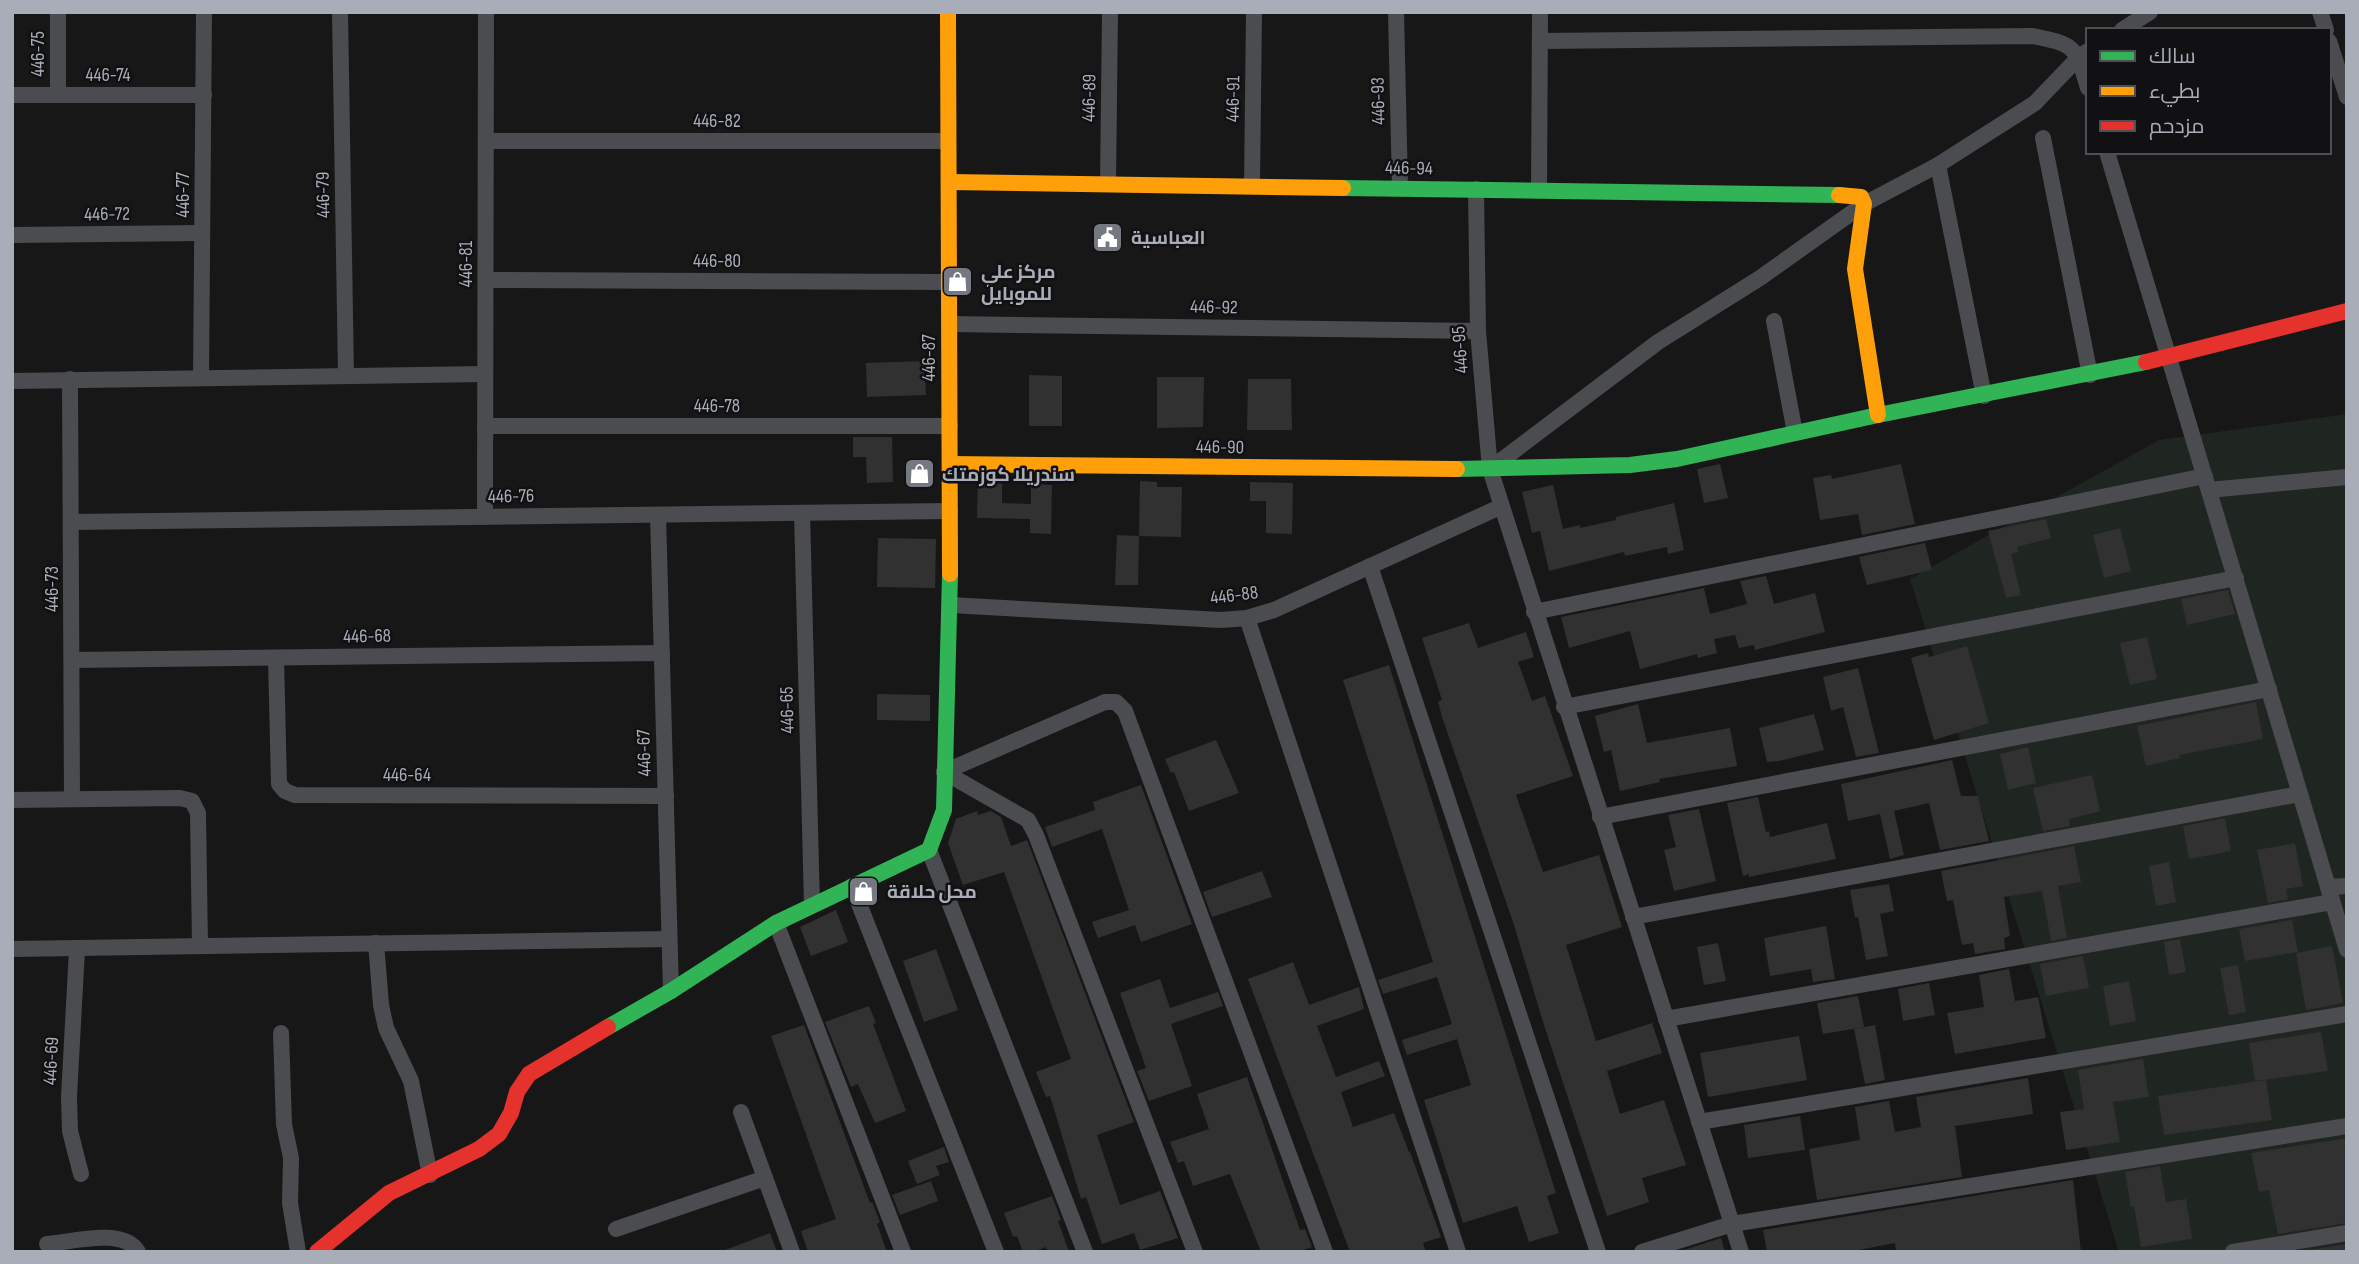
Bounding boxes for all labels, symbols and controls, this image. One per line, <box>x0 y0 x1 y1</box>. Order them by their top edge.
legend <box>2086 28 2331 154</box>
street label: 446-75 <box>27 31 50 77</box>
text: سالك <box>2149 44 2196 69</box>
street label: 446-74 <box>85 64 131 87</box>
street label: 446-89 <box>1078 74 1101 122</box>
street label: 446-91 <box>1222 75 1245 122</box>
street label: 446-93 <box>1367 77 1390 125</box>
text: بطيء <box>2149 79 2200 107</box>
street label: 446-82 <box>693 110 741 133</box>
text: مزدحم <box>2149 114 2204 140</box>
street label: 446-94 <box>1385 157 1433 180</box>
street label: 446-77 <box>172 172 195 218</box>
street label: 446-79 <box>312 172 335 218</box>
street label: 446-72 <box>84 203 130 226</box>
public building icon: العباسية <box>1091 220 1125 254</box>
place label: العباسية <box>1131 227 1206 250</box>
street label: 446-81 <box>455 241 478 287</box>
street label: 446-80 <box>693 250 741 273</box>
place label: مركز علي للموبايل <box>981 261 1056 306</box>
shop icon: مركز علي للموبايل <box>941 265 975 299</box>
street label: 446-92 <box>1190 296 1238 319</box>
street label: 446-95 <box>1447 325 1474 374</box>
street label: 446-87 <box>918 334 941 382</box>
street label: 446-78 <box>694 395 740 418</box>
street label: 446-90 <box>1196 436 1244 459</box>
shop icon: سندريلا كوزمتك <box>902 457 936 491</box>
place label: سندريلا كوزمتك <box>942 464 1075 487</box>
street label: 446-76 <box>488 485 534 508</box>
street label: 446-73 <box>41 566 64 612</box>
street label: 446-88 <box>1209 581 1259 610</box>
street label: 446-68 <box>343 625 391 648</box>
street label: 446-65 <box>776 686 799 734</box>
street label: 446-67 <box>632 729 657 777</box>
street label: 446-64 <box>383 764 431 787</box>
shop icon: محل حلاقة <box>847 874 881 908</box>
place label: محل حلاقة <box>887 881 977 904</box>
street label: 446-69 <box>39 1037 64 1086</box>

